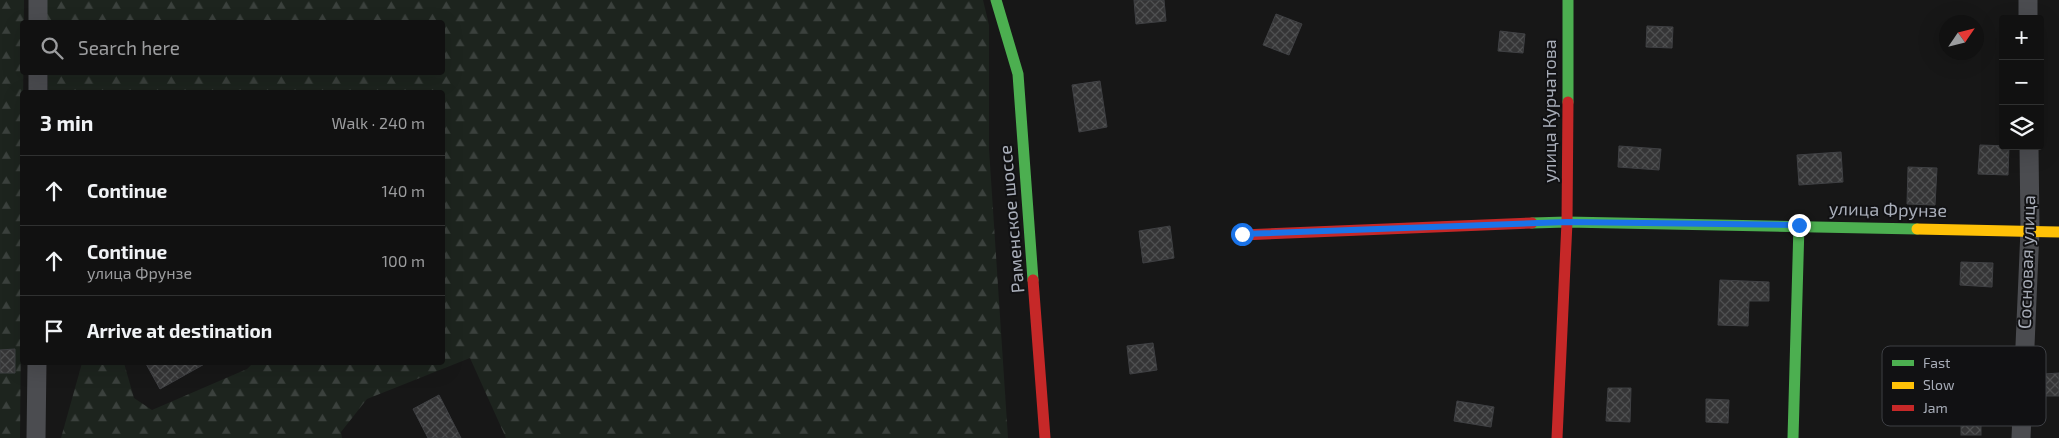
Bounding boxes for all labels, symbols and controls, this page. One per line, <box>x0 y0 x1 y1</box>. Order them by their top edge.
north arrow <box>1939 15 1984 60</box>
map controls <box>1999 15 2044 150</box>
button: + <box>1999 15 2044 60</box>
search box <box>20 20 445 75</box>
icon: search <box>38 34 66 62</box>
text: Search here <box>78 36 180 59</box>
street label: улица Курчатова <box>1538 39 1560 183</box>
button: − <box>1999 60 2044 105</box>
button: layers <box>1999 105 2044 150</box>
text: 3 min <box>40 110 93 135</box>
text: Walk · 240 m <box>332 113 425 132</box>
street label: Раменское шоссе <box>994 144 1028 294</box>
icon: ahead <box>40 177 68 205</box>
text: Continue <box>87 179 167 202</box>
text: 140 m <box>382 181 425 200</box>
street label: Сосновая улица <box>2013 195 2039 329</box>
street label: улица Фрунзе <box>1829 197 1947 221</box>
route end <box>1788 214 1811 237</box>
route start <box>1231 223 1254 246</box>
text: Continue <box>87 240 167 263</box>
icon: ahead <box>40 247 68 275</box>
text: 100 m <box>382 251 425 270</box>
text: улица Фрунзе <box>87 263 192 282</box>
icon: arrive <box>40 317 68 345</box>
text: Arrive at destination <box>87 319 272 342</box>
legend <box>1882 346 2046 426</box>
text: Fast <box>1923 354 1950 371</box>
text: Slow <box>1923 376 1955 393</box>
text: Jam <box>1923 399 1948 416</box>

